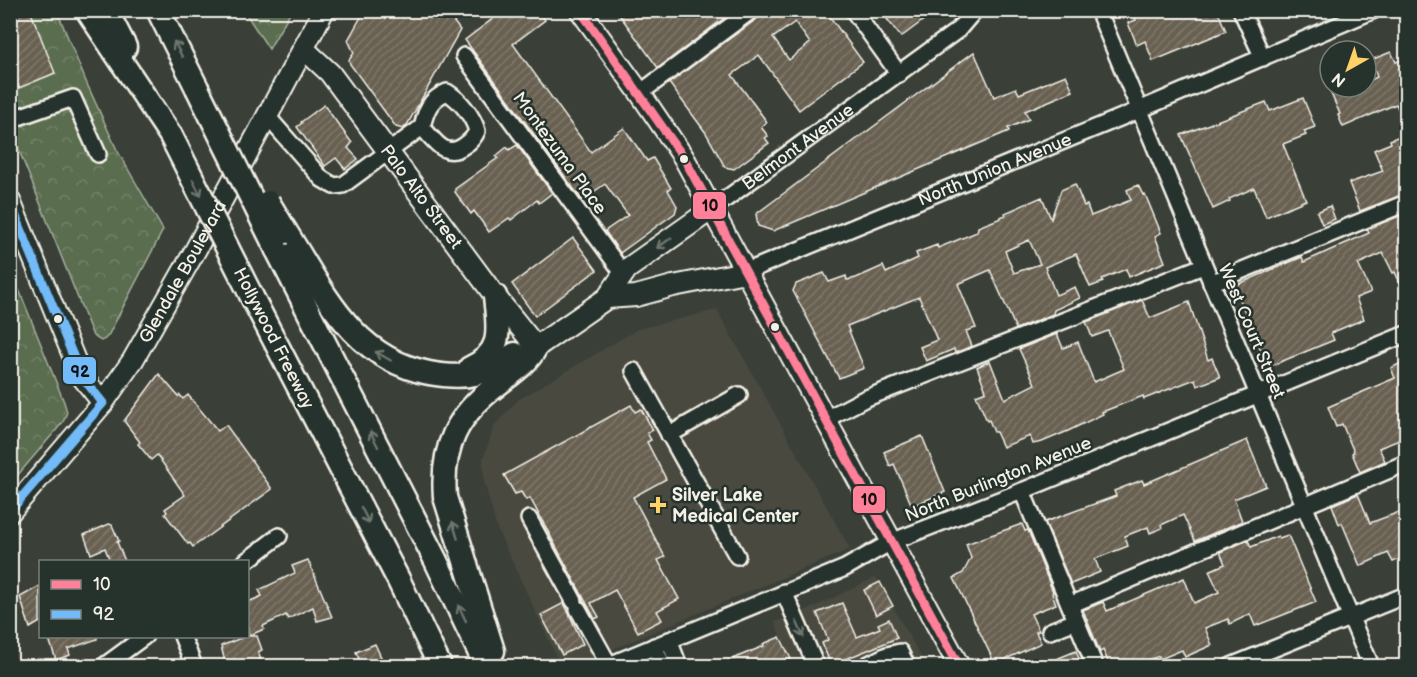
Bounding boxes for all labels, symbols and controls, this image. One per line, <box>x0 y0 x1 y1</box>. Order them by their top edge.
north arrow <box>1318 39 1378 99</box>
one-way arrow <box>171 41 183 59</box>
text: N <box>1329 68 1350 90</box>
street label: Montezuma Place <box>508 88 611 219</box>
street label: Belmont Avenue <box>738 99 858 195</box>
street label: North Union Avenue <box>915 129 1075 211</box>
street label: Palo Alto Street <box>376 141 467 253</box>
unlabelled marker <box>678 153 690 165</box>
one-way arrow <box>192 179 203 197</box>
line badge: 10 <box>692 191 727 220</box>
street label: Glendale Boulevard <box>135 197 231 347</box>
text: 10 <box>702 197 718 216</box>
one-way arrow <box>656 236 672 249</box>
street label: West Court Street <box>1214 261 1290 402</box>
street label: Hollywood Freeway <box>229 264 319 413</box>
unlabelled marker <box>52 313 64 325</box>
unlabelled marker <box>769 321 781 333</box>
one-way arrow <box>375 350 392 362</box>
line badge: 92 <box>62 356 97 385</box>
text: 92 <box>71 363 90 382</box>
one-way arrow <box>368 431 379 449</box>
street label: North Burlington Avenue <box>902 432 1095 526</box>
place label: Silver Lake Medical Center <box>672 485 800 527</box>
line badge: 10 <box>852 485 886 514</box>
text: 10 <box>861 491 877 510</box>
marker: Silver Lake Medical Center <box>649 496 667 514</box>
one-way arrow <box>360 506 371 524</box>
one-way arrow <box>449 521 460 540</box>
legend <box>39 560 249 638</box>
text: 10 <box>93 574 111 595</box>
text: 92 <box>93 604 114 625</box>
one-way arrow <box>455 605 467 623</box>
one-way arrow <box>795 620 806 638</box>

